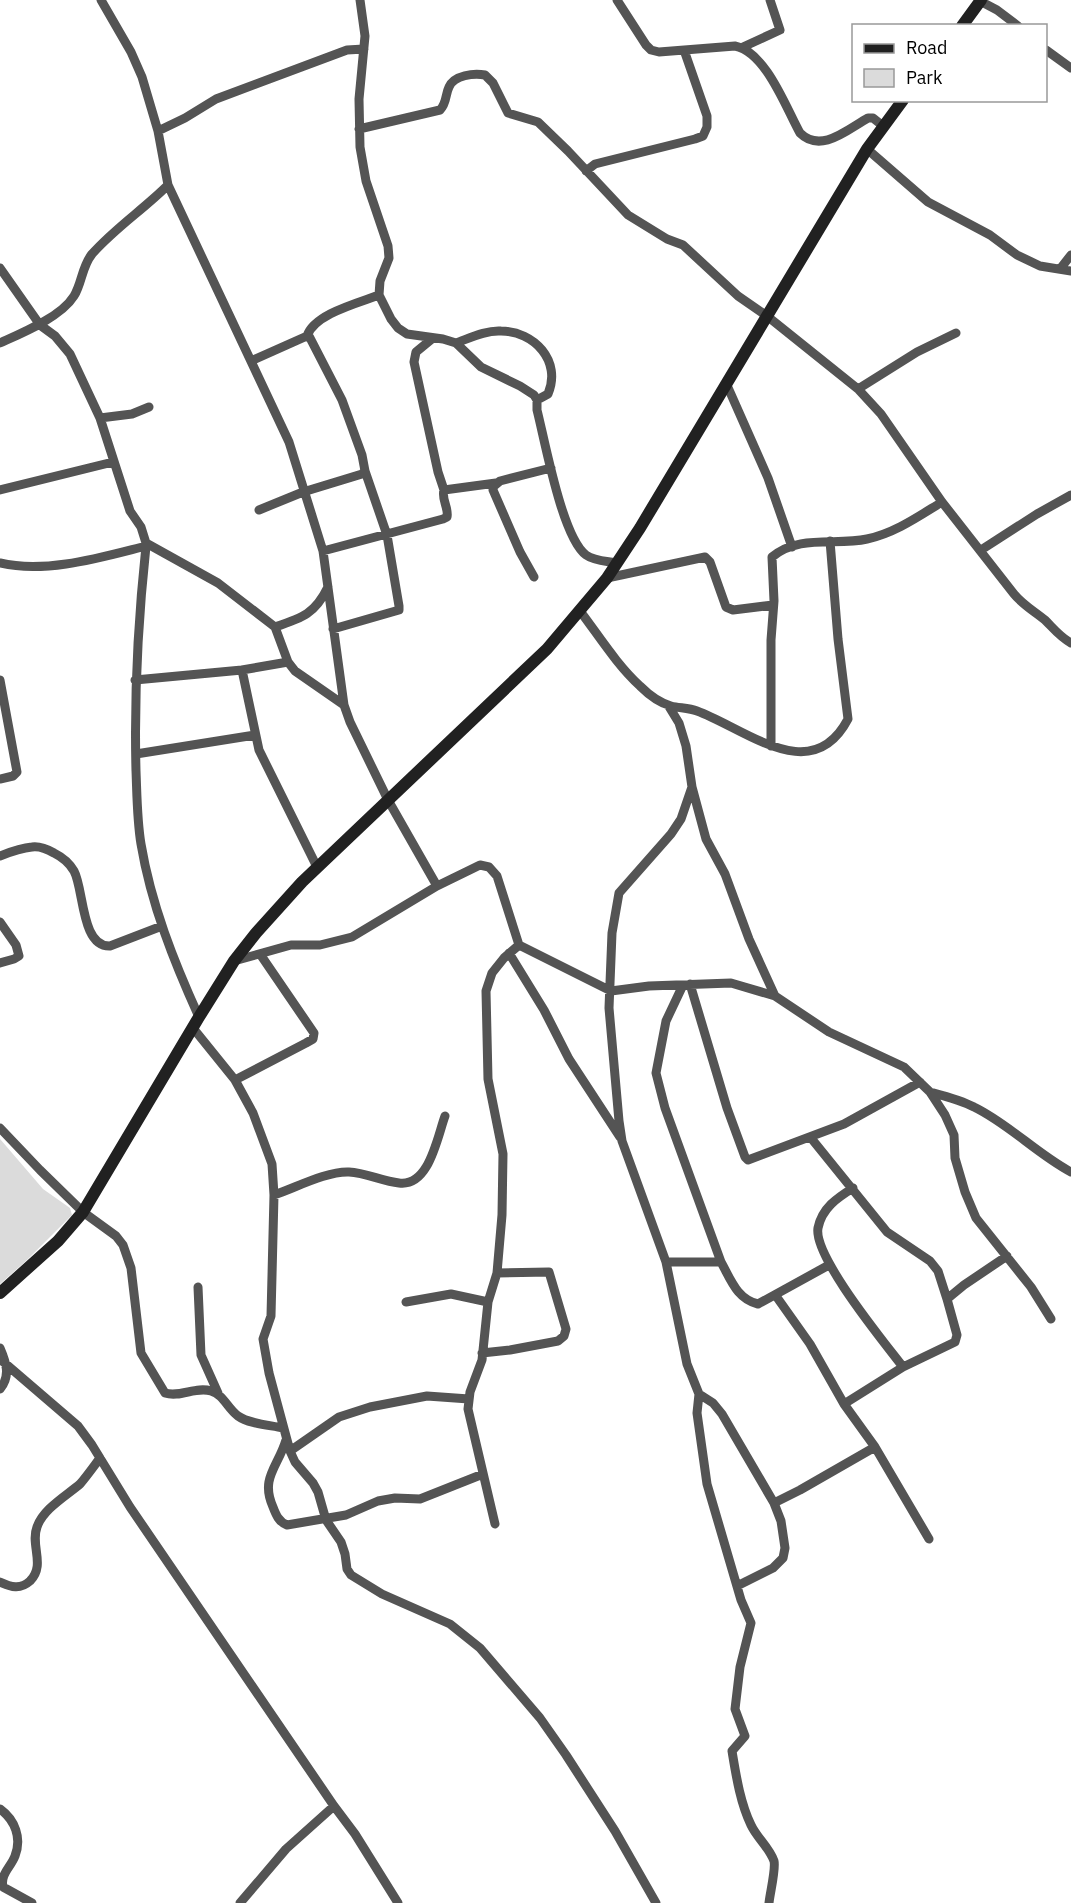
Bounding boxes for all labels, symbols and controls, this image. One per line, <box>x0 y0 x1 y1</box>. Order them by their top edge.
legend <box>852 24 1047 102</box>
text: Road <box>906 36 947 59</box>
text: Park <box>906 66 943 89</box>

